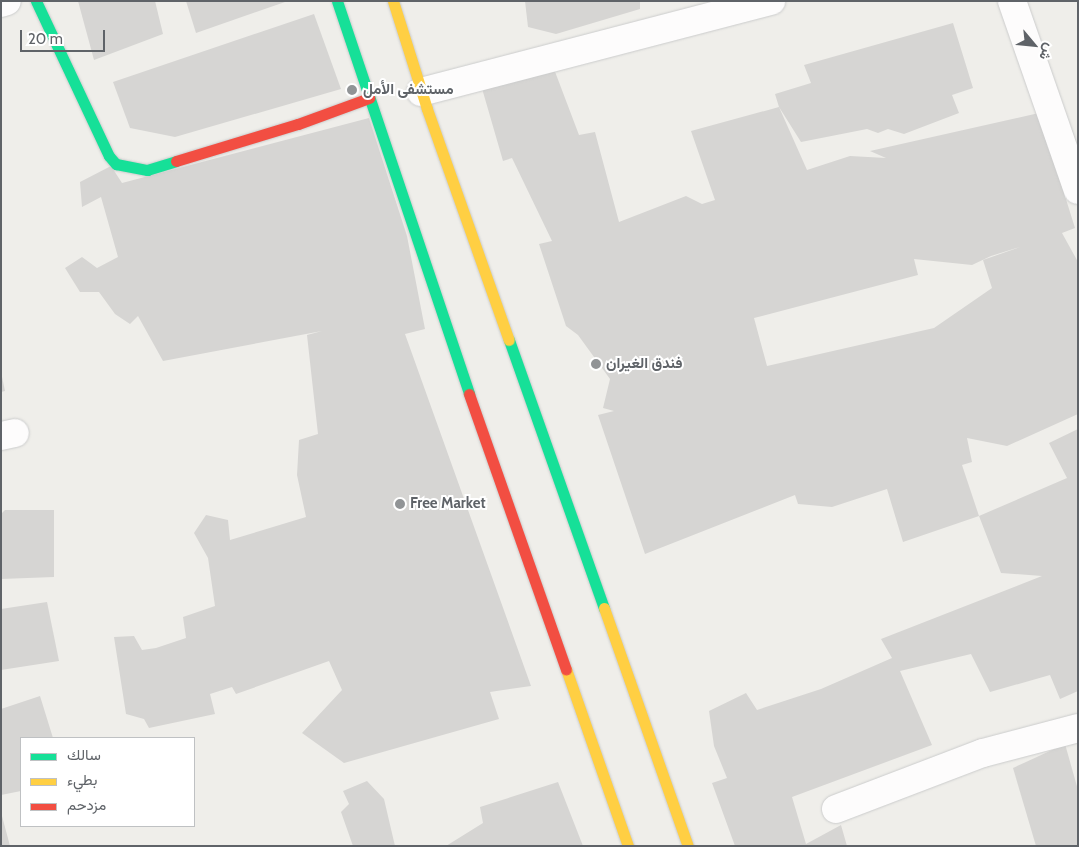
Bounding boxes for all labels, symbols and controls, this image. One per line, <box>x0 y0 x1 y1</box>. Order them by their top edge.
scale bar <box>22 20 108 52</box>
north arrow <box>1009 20 1059 70</box>
text: 20 m <box>28 30 63 48</box>
text: ش <box>1035 40 1059 64</box>
place label: مستشفى الأمل <box>363 81 454 99</box>
marker: مستشفى الأمل <box>345 83 359 97</box>
place label: فندق الغيران <box>606 355 682 373</box>
marker: فندق الغيران <box>590 358 602 370</box>
place label: Free Market <box>410 495 486 513</box>
marker: Free Market <box>394 498 406 510</box>
legend <box>20 737 195 827</box>
text: سالك <box>67 746 101 764</box>
text: بطيء <box>67 771 97 789</box>
text: مزدحم <box>67 796 106 814</box>

